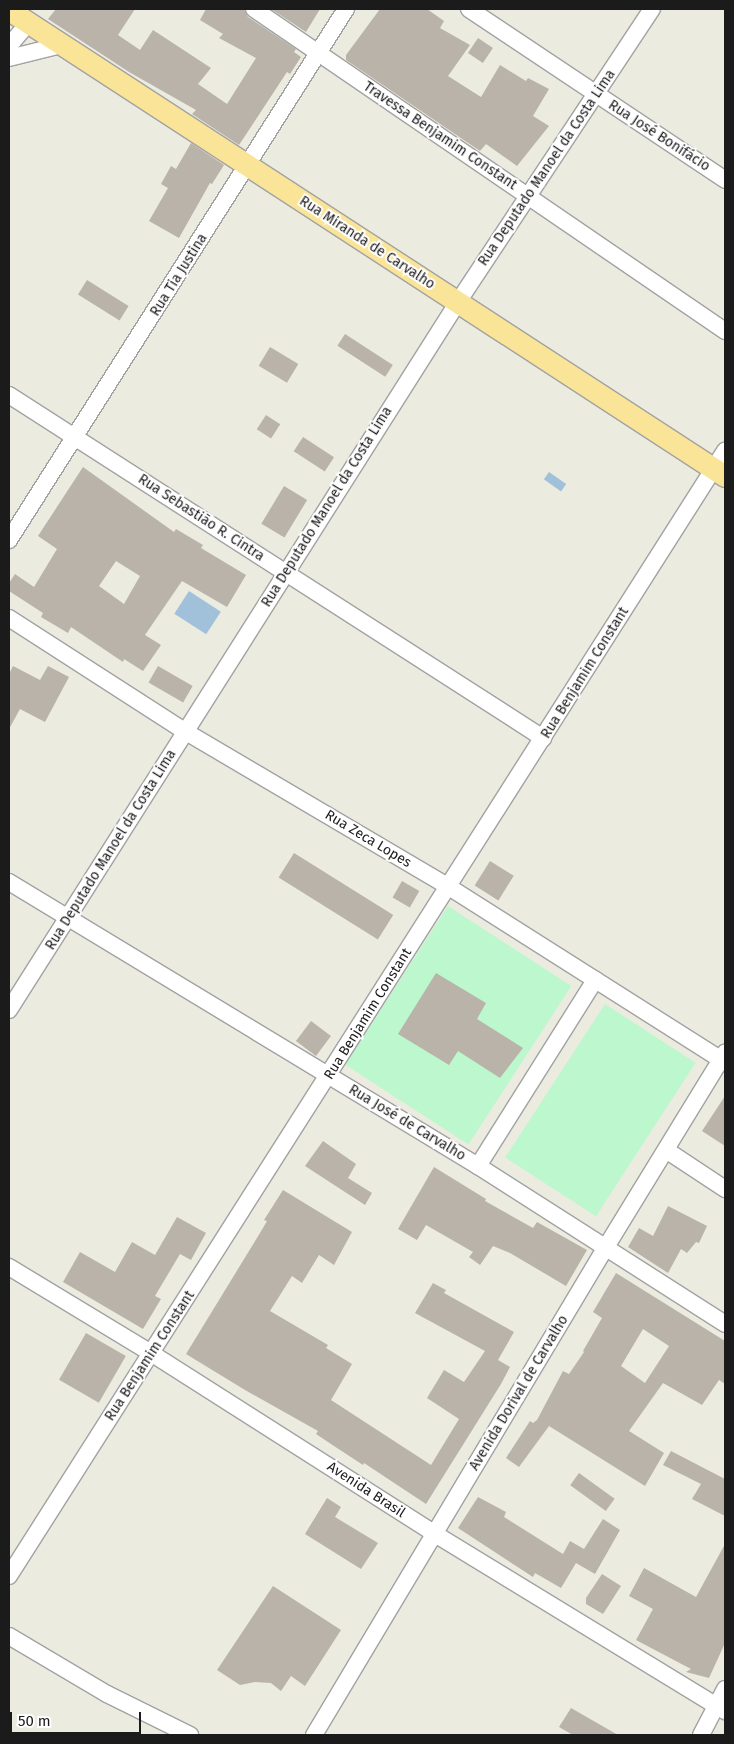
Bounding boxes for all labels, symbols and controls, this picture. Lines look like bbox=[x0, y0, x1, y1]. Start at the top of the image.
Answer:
street label: Rua Deputado Manoel da Costa Lima bbox=[475, 67, 619, 269]
street label: Travessa Benjamim Constant bbox=[360, 78, 520, 194]
street label: Rua José Bonifácio bbox=[605, 97, 713, 175]
street label: Rua Miranda de Carvalho bbox=[296, 193, 438, 293]
street label: Rua Tia Justina bbox=[147, 231, 211, 319]
street label: Rua Deputado Manoel da Costa Lima bbox=[258, 404, 396, 610]
street label: Rua Sebastião R. Cintra bbox=[135, 471, 267, 565]
street label: Rua Benjamim Constant bbox=[538, 604, 632, 742]
street label: Rua Deputado Manoel da Costa Lima bbox=[42, 747, 180, 953]
street label: Rua Zeca Lopes bbox=[322, 807, 414, 871]
street label: Rua Benjamim Constant bbox=[321, 945, 415, 1083]
street label: Rua José de Carvalho bbox=[346, 1081, 468, 1165]
street label: Rua Benjamim Constant bbox=[102, 1288, 198, 1424]
street label: Avenida Dorival de Carvalho bbox=[466, 1312, 572, 1474]
street label: Avenida Brasil bbox=[324, 1458, 408, 1522]
scale bar bbox=[12, 1702, 144, 1734]
text: 50 m bbox=[18, 1712, 51, 1730]

